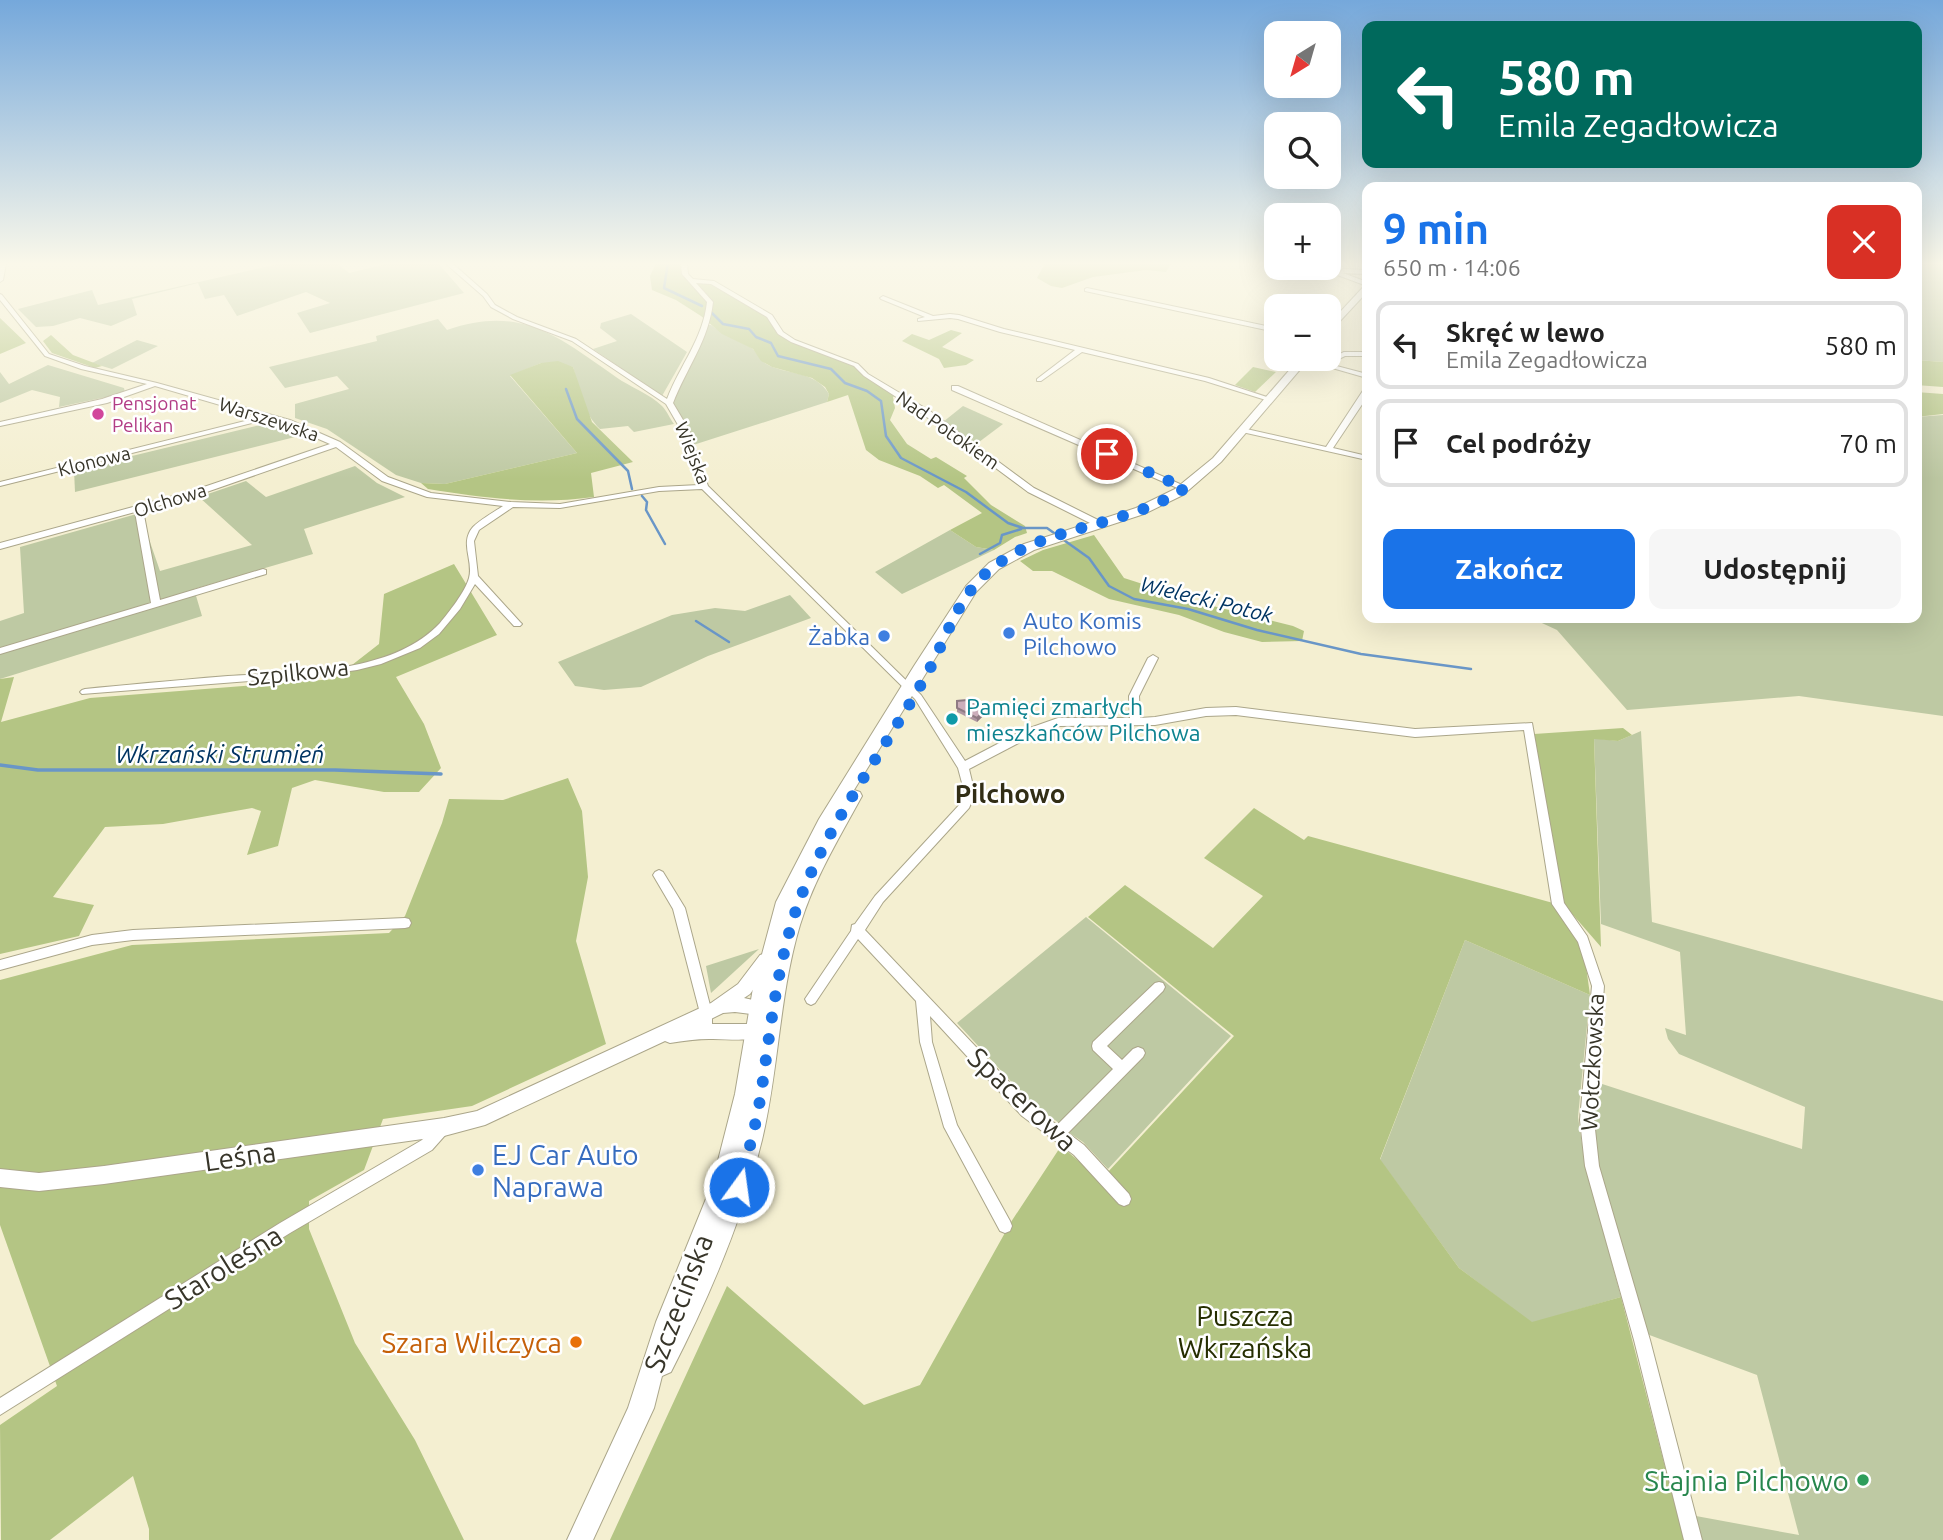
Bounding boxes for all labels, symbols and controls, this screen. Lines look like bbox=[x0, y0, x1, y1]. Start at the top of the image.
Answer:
north arrow bbox=[1264, 21, 1340, 98]
map controls bbox=[1264, 21, 1341, 371]
icon: left bbox=[1383, 49, 1474, 140]
text: 580 m bbox=[1498, 49, 1635, 104]
text: Emila Zegadłowicza bbox=[1498, 107, 1779, 143]
button: search bbox=[1264, 112, 1341, 189]
button: + bbox=[1264, 203, 1341, 280]
text: 9 min bbox=[1383, 205, 1489, 252]
button: close bbox=[1827, 205, 1901, 279]
text: 650 m · 14:06 bbox=[1383, 255, 1521, 280]
button: − bbox=[1264, 294, 1341, 371]
text: Skręć w lewo bbox=[1446, 318, 1605, 347]
icon: left bbox=[1387, 326, 1425, 364]
text: 580 m bbox=[1825, 331, 1897, 360]
text: Emila Zegadłowicza bbox=[1446, 347, 1648, 372]
street label: Nad Potokiem bbox=[892, 386, 1004, 474]
place label: Pensjonat Pelikan bbox=[112, 392, 197, 436]
street label: Warszewska bbox=[216, 393, 322, 445]
marker: Pensjonat Pelikan bbox=[90, 406, 106, 422]
street label: Wiejska bbox=[671, 419, 715, 487]
pin bbox=[1077, 424, 1137, 484]
icon: arrive bbox=[1387, 424, 1425, 462]
text: Cel podróży bbox=[1446, 429, 1591, 458]
text: 70 m bbox=[1839, 429, 1897, 458]
icon: arrive bbox=[1088, 435, 1126, 473]
street label: Klonowa bbox=[55, 441, 133, 481]
street label: Olchowa bbox=[131, 479, 209, 521]
button: Zakończ bbox=[1383, 529, 1635, 609]
button: Udostępnij bbox=[1649, 529, 1901, 609]
water label: Wielecki Potok bbox=[1138, 571, 1276, 627]
place label: Auto Komis Pilchowo bbox=[1023, 608, 1141, 659]
place label: Żabka bbox=[808, 624, 870, 649]
marker: Auto Komis Pilchowo bbox=[1001, 625, 1017, 641]
marker: Żabka bbox=[876, 628, 892, 644]
street label: Szpilkowa bbox=[246, 654, 350, 690]
place label: Pamięci zmarłych mieszkańców Pilchowa bbox=[966, 694, 1201, 745]
marker: Pamięci zmarłych mieszkańców Pilchowa bbox=[944, 711, 960, 727]
water label: Wkrzański Strumień bbox=[116, 741, 324, 768]
district label: Pilchowo bbox=[955, 779, 1065, 808]
street label: Wołczkowska bbox=[1576, 993, 1608, 1131]
street label: Spacerowa bbox=[962, 1041, 1084, 1157]
street label: Leśna bbox=[202, 1136, 278, 1176]
place label: EJ Car Auto Naprawa bbox=[492, 1139, 639, 1202]
position arrow bbox=[702, 1150, 776, 1224]
marker: EJ Car Auto Naprawa bbox=[470, 1162, 486, 1178]
street label: Staroleśna bbox=[159, 1219, 287, 1315]
street label: Szczecińska bbox=[638, 1230, 718, 1376]
park label: Puszcza Wkrzańska bbox=[1178, 1300, 1312, 1363]
place label: Szara Wilczyca bbox=[381, 1327, 562, 1358]
marker: Szara Wilczyca bbox=[568, 1334, 584, 1350]
place label: Stajnia Pilchowo bbox=[1644, 1465, 1849, 1496]
marker: Stajnia Pilchowo bbox=[1855, 1472, 1871, 1488]

